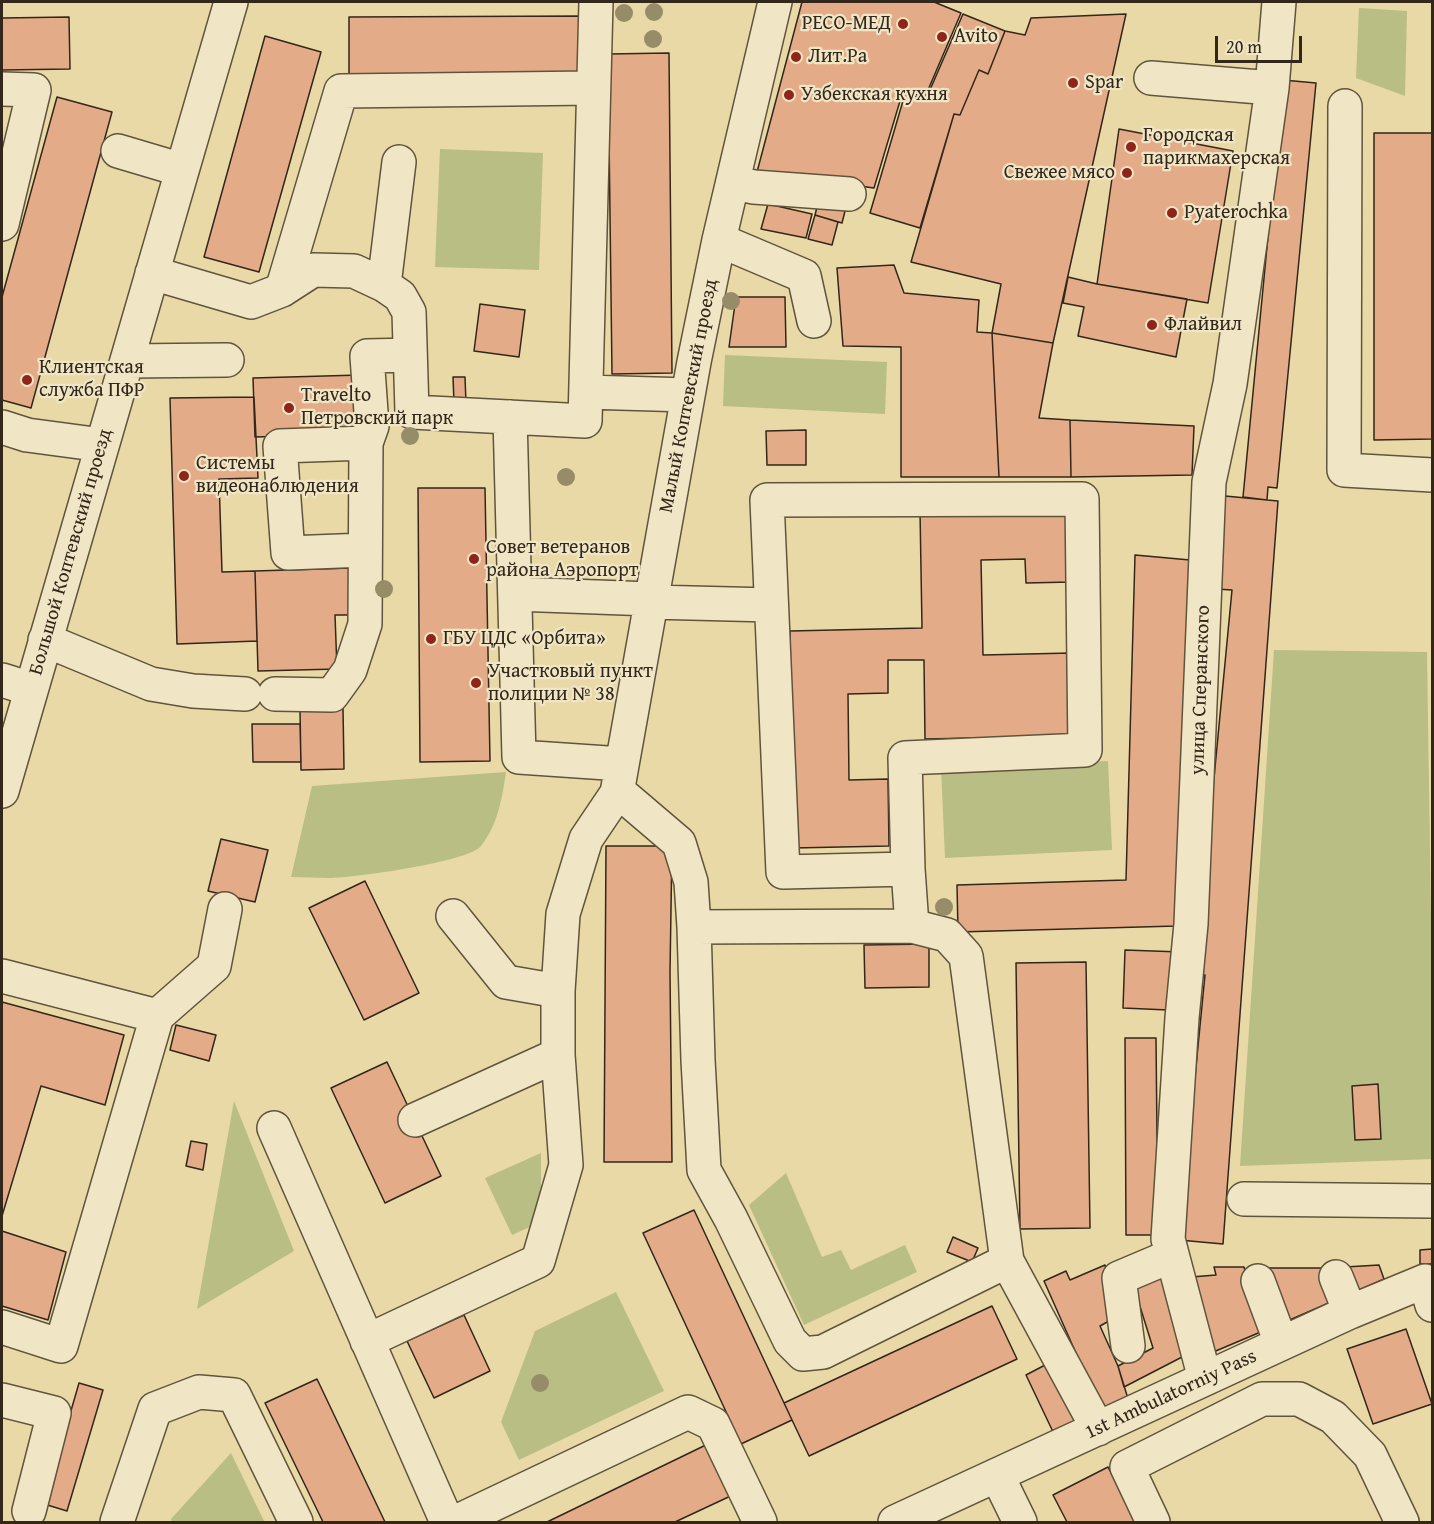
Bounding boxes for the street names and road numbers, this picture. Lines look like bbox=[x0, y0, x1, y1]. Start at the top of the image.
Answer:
street label: Малый Коптевский проезд bbox=[655, 277, 723, 515]
street label: Большой Коптевский проезд bbox=[24, 426, 118, 678]
street label: улица Сперанского bbox=[1186, 605, 1216, 775]
street label: 1st Ambulatorniy Pass bbox=[1081, 1345, 1261, 1445]

